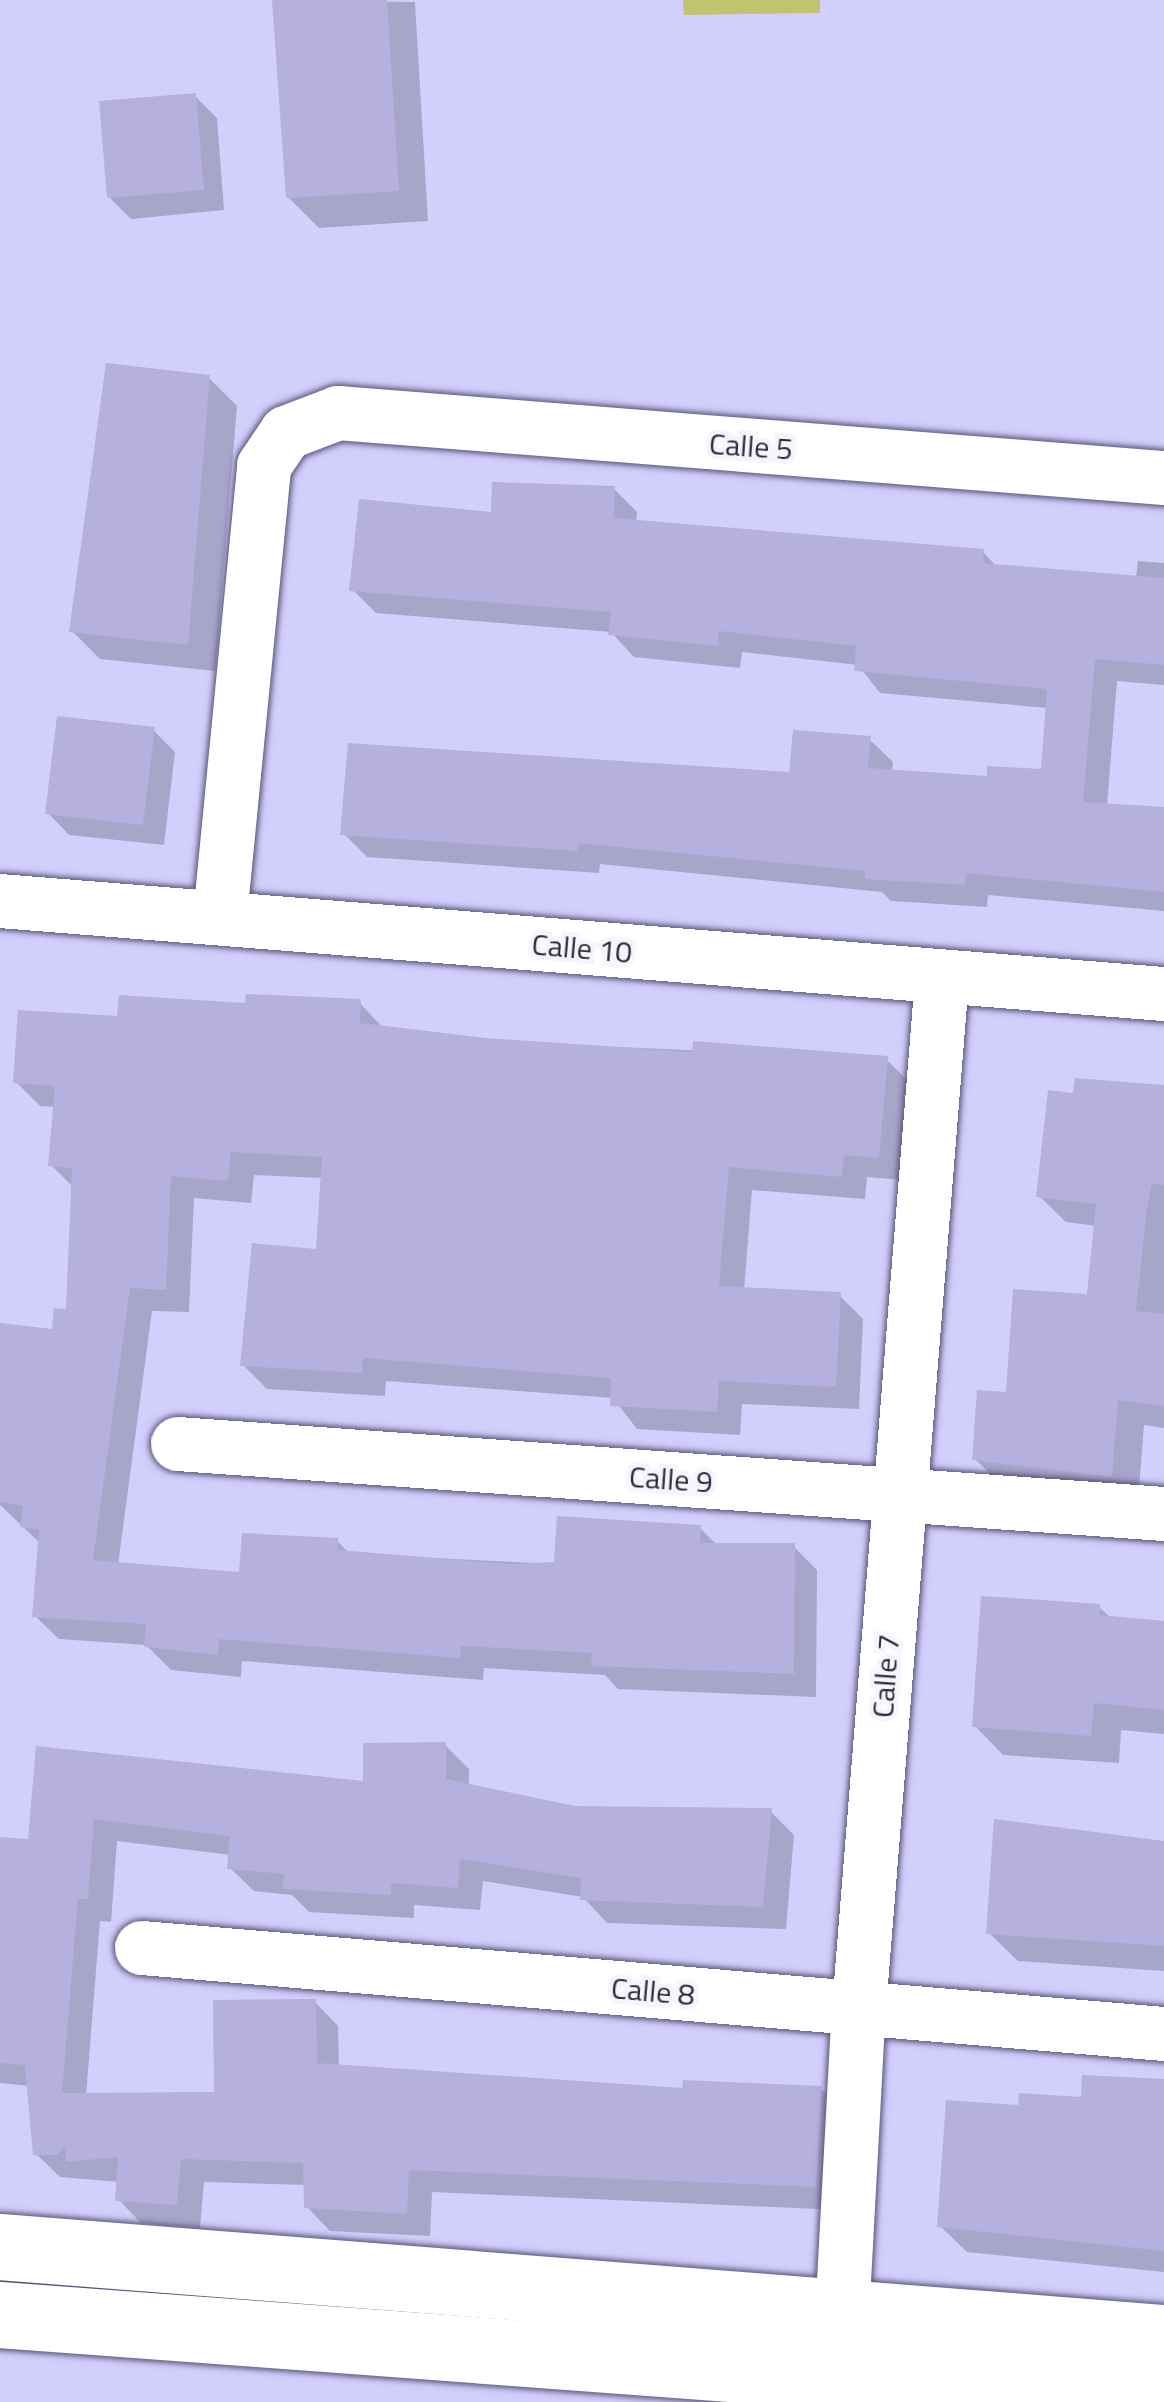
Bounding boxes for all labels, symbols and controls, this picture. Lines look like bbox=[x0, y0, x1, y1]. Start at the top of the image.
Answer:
street label: Calle 5 bbox=[708, 425, 794, 467]
street label: Calle 10 bbox=[530, 926, 634, 970]
street label: Calle 9 bbox=[628, 1458, 714, 1500]
street label: Calle 7 bbox=[864, 1633, 906, 1719]
street label: Calle 8 bbox=[610, 1969, 696, 2013]

